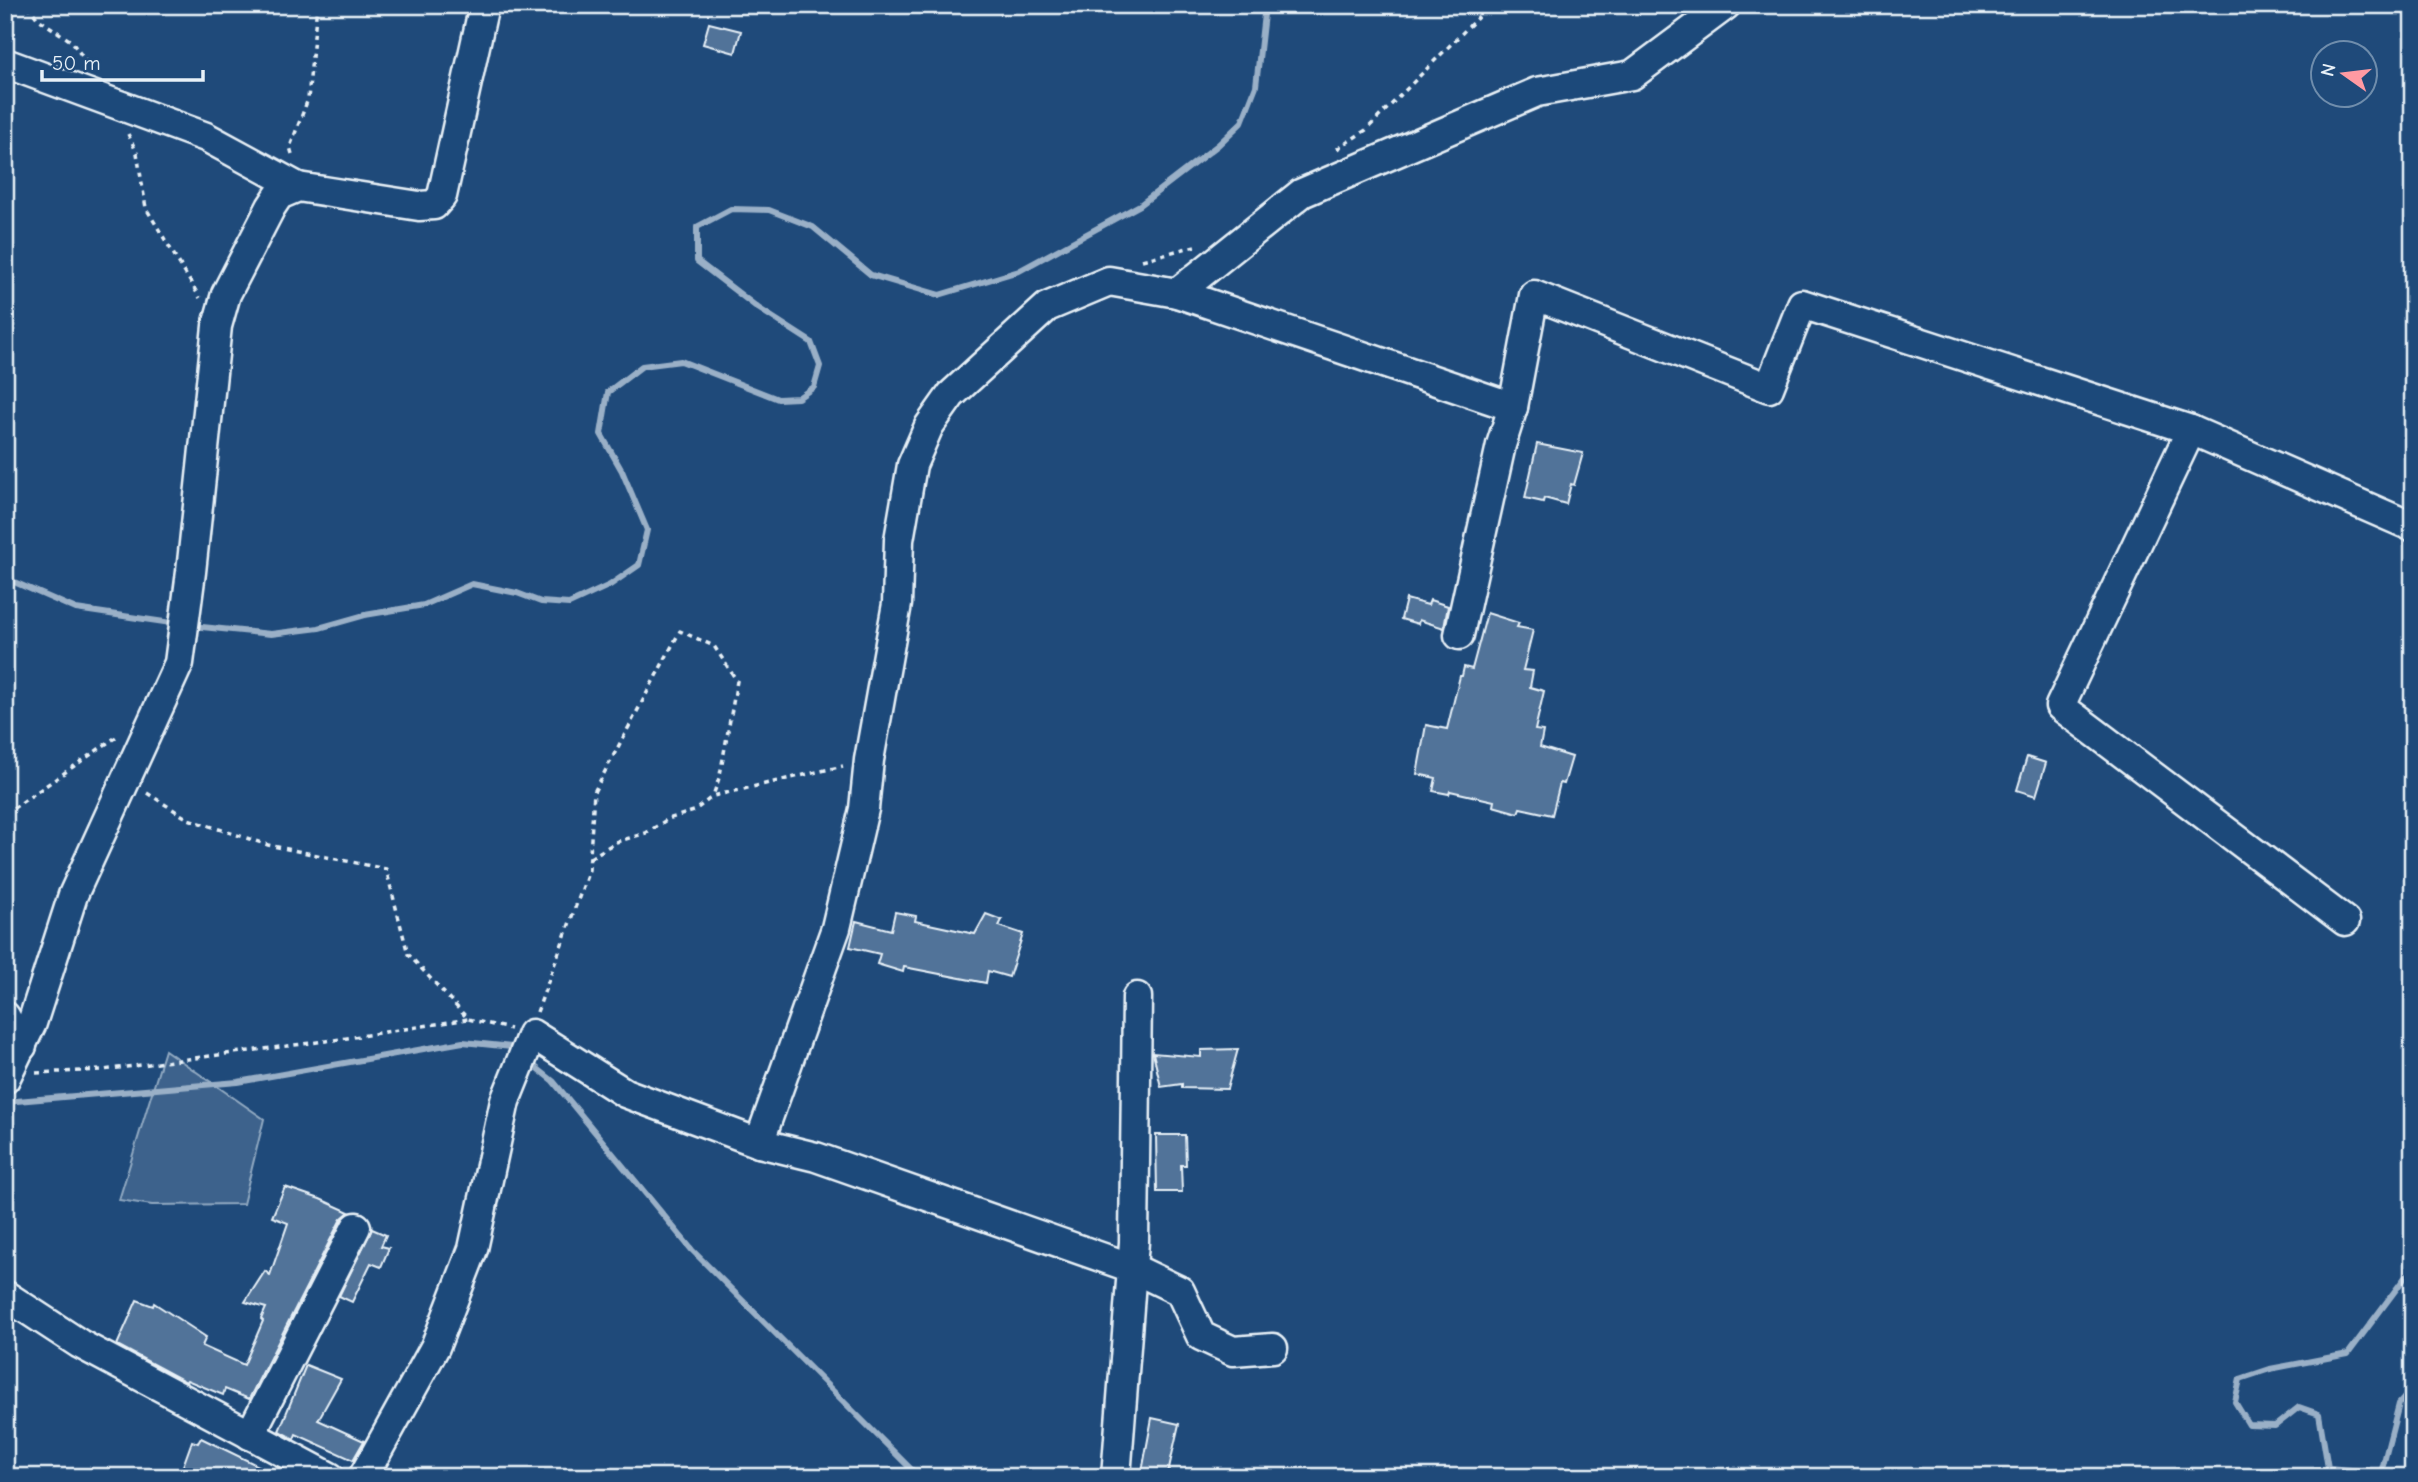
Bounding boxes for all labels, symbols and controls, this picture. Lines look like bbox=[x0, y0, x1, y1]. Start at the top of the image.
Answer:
scale bar bbox=[42, 38, 203, 82]
north arrow bbox=[2310, 38, 2380, 108]
text: 50 m bbox=[52, 51, 101, 75]
text: N bbox=[2316, 61, 2341, 79]

